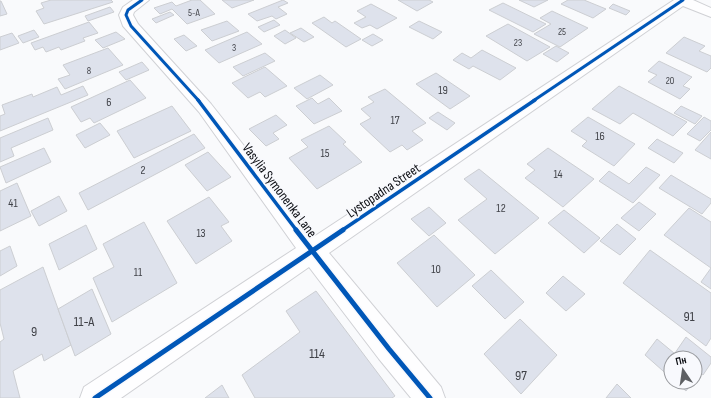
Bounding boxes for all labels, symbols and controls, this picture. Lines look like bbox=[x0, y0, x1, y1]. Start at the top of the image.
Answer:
house number: 5-А bbox=[188, 7, 201, 19]
house number: 25 bbox=[558, 26, 566, 38]
house number: 23 bbox=[514, 37, 522, 49]
house number: 3 bbox=[232, 42, 236, 54]
house number: 8 bbox=[87, 65, 91, 77]
house number: 20 bbox=[666, 75, 674, 87]
house number: 19 bbox=[438, 83, 448, 98]
house number: 6 bbox=[106, 95, 112, 110]
house number: 17 bbox=[391, 113, 400, 128]
house number: 16 bbox=[595, 129, 605, 144]
street label: Vasylia Symonenka Lane bbox=[239, 140, 321, 241]
house number: 15 bbox=[320, 146, 330, 161]
street label: Lystopadna Street bbox=[343, 159, 423, 221]
house number: 2 bbox=[141, 163, 146, 178]
house number: 14 bbox=[553, 167, 563, 182]
house number: 41 bbox=[8, 196, 18, 211]
house number: 12 bbox=[496, 201, 506, 216]
house number: 13 bbox=[196, 226, 206, 241]
house number: 10 bbox=[431, 262, 441, 277]
house number: 11 bbox=[134, 265, 143, 280]
house number: 91 bbox=[683, 308, 695, 325]
house number: 11-А bbox=[74, 313, 95, 330]
house number: 9 bbox=[31, 323, 37, 340]
house number: 114 bbox=[309, 345, 325, 362]
north arrow bbox=[663, 350, 703, 390]
text: Пн bbox=[674, 353, 688, 368]
house number: 97 bbox=[515, 367, 527, 384]

